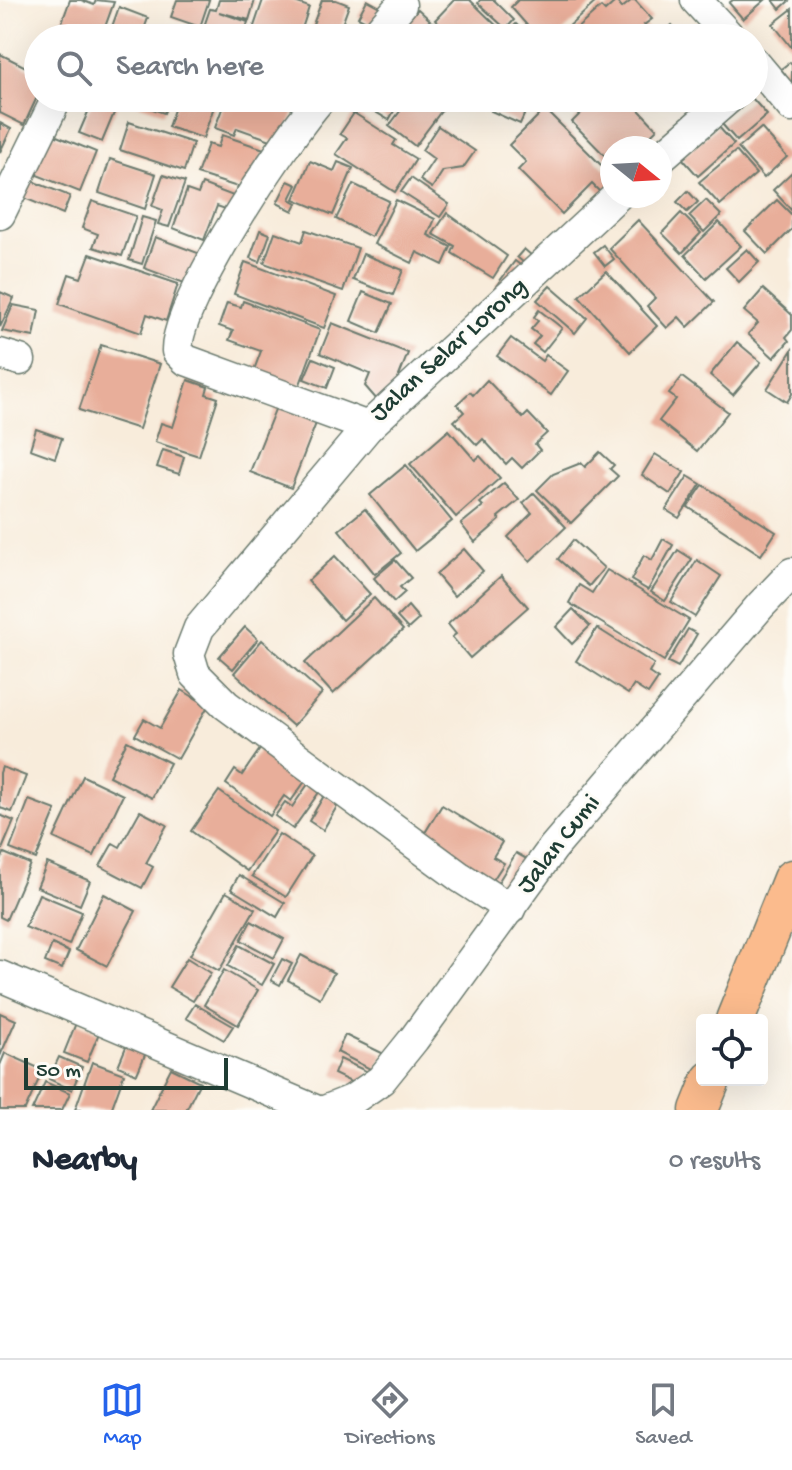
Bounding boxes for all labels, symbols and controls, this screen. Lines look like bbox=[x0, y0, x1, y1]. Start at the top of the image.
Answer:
search box bbox=[24, 24, 768, 112]
icon: search bbox=[52, 46, 96, 90]
text: Search here bbox=[116, 51, 264, 86]
north arrow bbox=[600, 136, 672, 208]
street label: Jalan Selar Lorong bbox=[365, 272, 535, 430]
street label: Jalan Cumi bbox=[512, 789, 608, 901]
map controls bbox=[696, 1014, 768, 1086]
button: locate bbox=[696, 1014, 768, 1086]
scale bar bbox=[24, 1054, 228, 1090]
text: 50 m bbox=[36, 1059, 81, 1085]
text: Nearby bbox=[32, 1142, 137, 1182]
text: 0 results bbox=[669, 1147, 760, 1178]
tab: Map bbox=[100, 1378, 144, 1452]
tab: Directions bbox=[345, 1378, 435, 1452]
tab: Saved bbox=[635, 1378, 692, 1452]

